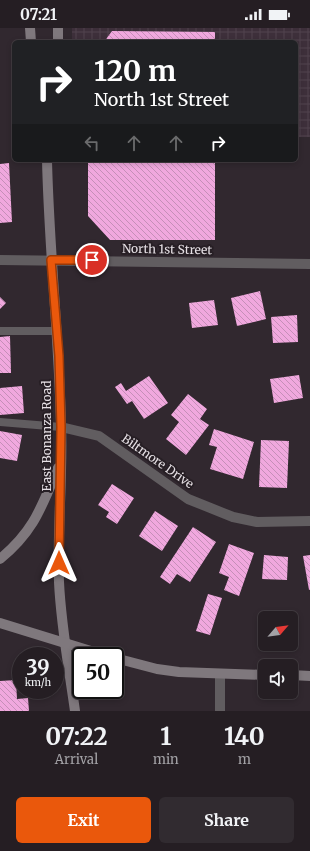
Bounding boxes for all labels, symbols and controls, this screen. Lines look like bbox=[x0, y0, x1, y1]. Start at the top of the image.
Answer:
text: 07:21 bbox=[20, 5, 57, 24]
text: 120 m bbox=[94, 53, 176, 89]
icon: right bbox=[28, 56, 80, 108]
text: North 1st Street bbox=[94, 88, 229, 111]
icon: left bbox=[81, 132, 103, 154]
icon: ahead bbox=[123, 132, 145, 154]
icon: ahead bbox=[165, 132, 187, 154]
icon: right bbox=[207, 132, 229, 154]
street label: North 1st Street bbox=[122, 241, 212, 257]
pin bbox=[75, 243, 109, 277]
icon: arrive bbox=[81, 249, 103, 271]
street label: East Bonanza Road bbox=[39, 381, 54, 491]
street label: Biltmore Drive bbox=[119, 431, 197, 491]
position arrow bbox=[38, 542, 80, 584]
north arrow bbox=[258, 611, 298, 651]
map controls bbox=[258, 611, 298, 699]
speed limit sign: 50 bbox=[72, 647, 124, 699]
text: 39 bbox=[26, 655, 50, 680]
button: sound bbox=[258, 659, 298, 699]
text: km/h bbox=[25, 676, 51, 689]
text: 07:22 bbox=[45, 721, 108, 752]
text: 1 bbox=[160, 721, 171, 752]
text: 140 bbox=[224, 721, 265, 752]
text: Arrival bbox=[55, 751, 98, 768]
text: min bbox=[153, 751, 179, 768]
text: m bbox=[238, 751, 251, 768]
button: Exit bbox=[16, 797, 151, 843]
button: Share bbox=[159, 797, 294, 843]

